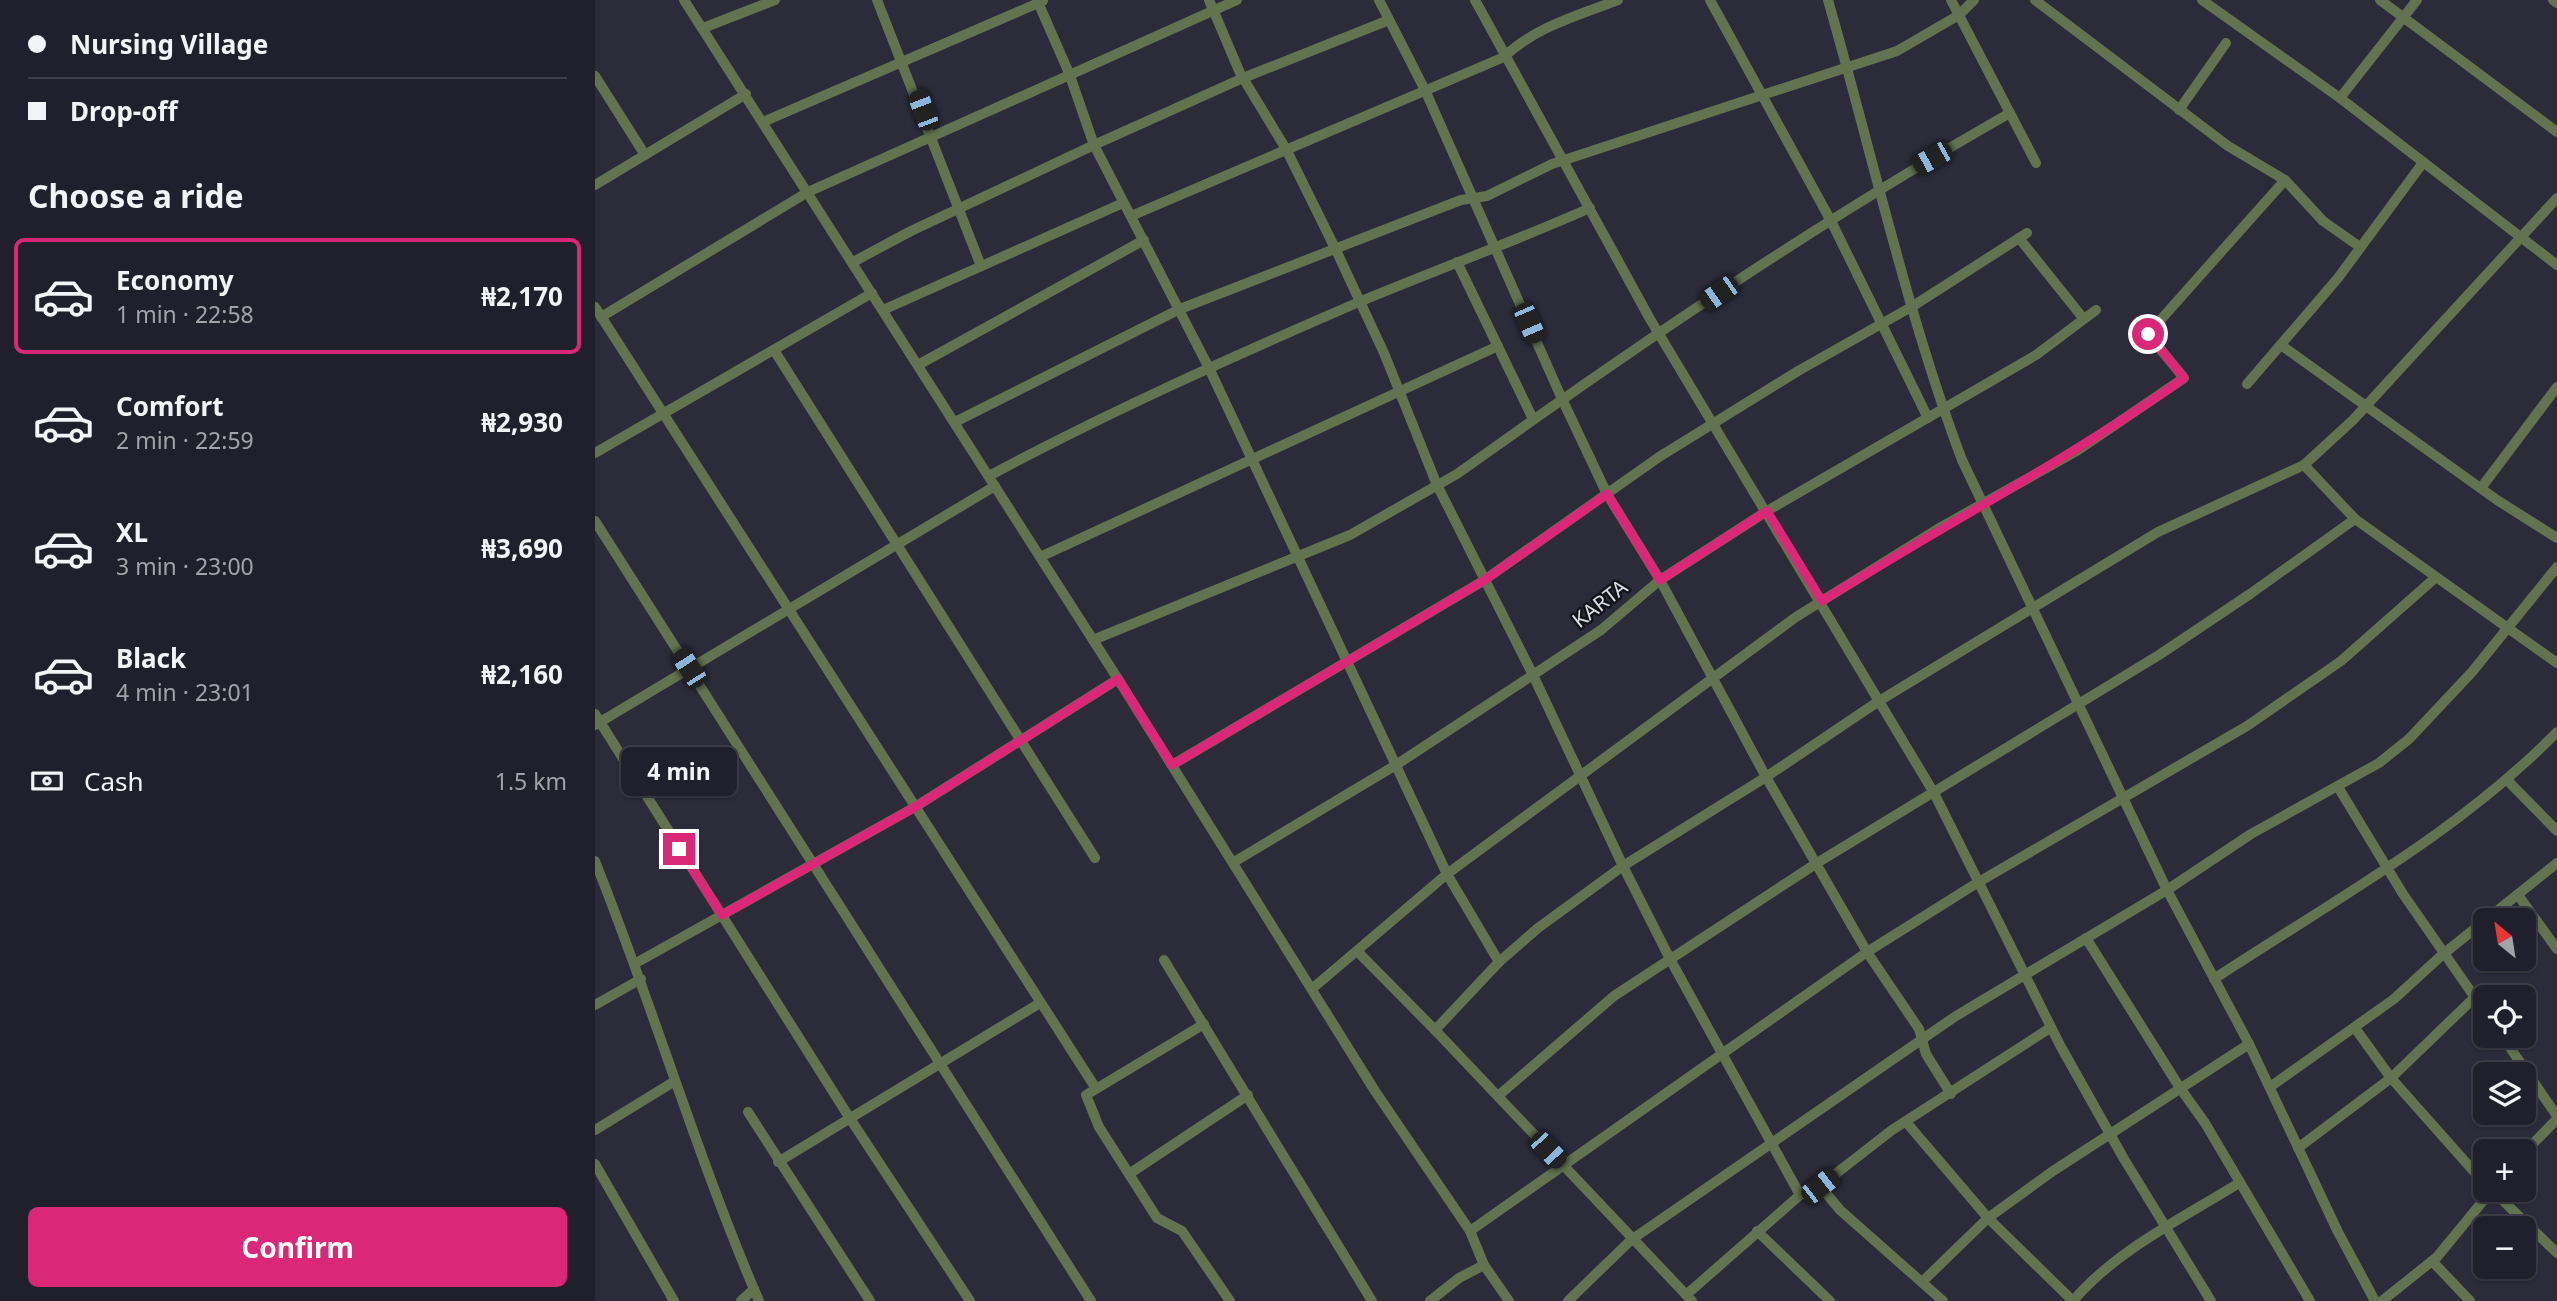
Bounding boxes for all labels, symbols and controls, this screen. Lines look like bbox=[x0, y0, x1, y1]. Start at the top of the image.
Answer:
text: Nursing Village bbox=[70, 26, 268, 62]
car bbox=[906, 87, 941, 133]
text: Drop-off bbox=[70, 93, 177, 129]
car bbox=[1909, 139, 1956, 177]
text: Choose a ride bbox=[28, 174, 244, 217]
text: Economy bbox=[116, 262, 234, 298]
icon: car bbox=[32, 265, 95, 328]
car bbox=[1696, 272, 1743, 314]
text: ₦2,170 bbox=[481, 278, 563, 314]
text: 1 min · 22:58 bbox=[116, 298, 254, 330]
car bbox=[1512, 300, 1547, 346]
route start bbox=[2132, 318, 2164, 350]
text: Comfort bbox=[116, 388, 224, 424]
icon: car bbox=[32, 391, 95, 454]
text: ₦2,930 bbox=[481, 404, 563, 440]
text: 2 min · 22:59 bbox=[116, 424, 254, 456]
text: XL bbox=[116, 514, 148, 550]
icon: car bbox=[32, 517, 95, 580]
text: ₦3,690 bbox=[481, 530, 563, 566]
text: 3 min · 23:00 bbox=[116, 550, 254, 582]
street label: KARTA bbox=[1566, 572, 1633, 634]
text: Black bbox=[116, 640, 186, 676]
icon: car bbox=[32, 643, 95, 706]
car bbox=[669, 645, 710, 691]
text: ₦2,160 bbox=[481, 656, 563, 692]
text: 4 min · 23:01 bbox=[116, 676, 254, 708]
callout: 4 min bbox=[621, 748, 737, 796]
text: 4 min bbox=[647, 755, 711, 787]
icon: cash bbox=[28, 762, 66, 800]
text: Cash bbox=[84, 763, 144, 799]
text: 1.5 km bbox=[495, 765, 567, 797]
route end bbox=[663, 833, 695, 865]
north arrow bbox=[2473, 908, 2536, 971]
map controls bbox=[2473, 908, 2536, 1279]
button: locate bbox=[2473, 985, 2536, 1048]
button: layers bbox=[2473, 1062, 2536, 1125]
car bbox=[1526, 1127, 1571, 1173]
button: + bbox=[2473, 1139, 2536, 1202]
car bbox=[1797, 1165, 1844, 1207]
button: Confirm bbox=[28, 1207, 567, 1287]
button: − bbox=[2473, 1216, 2536, 1279]

